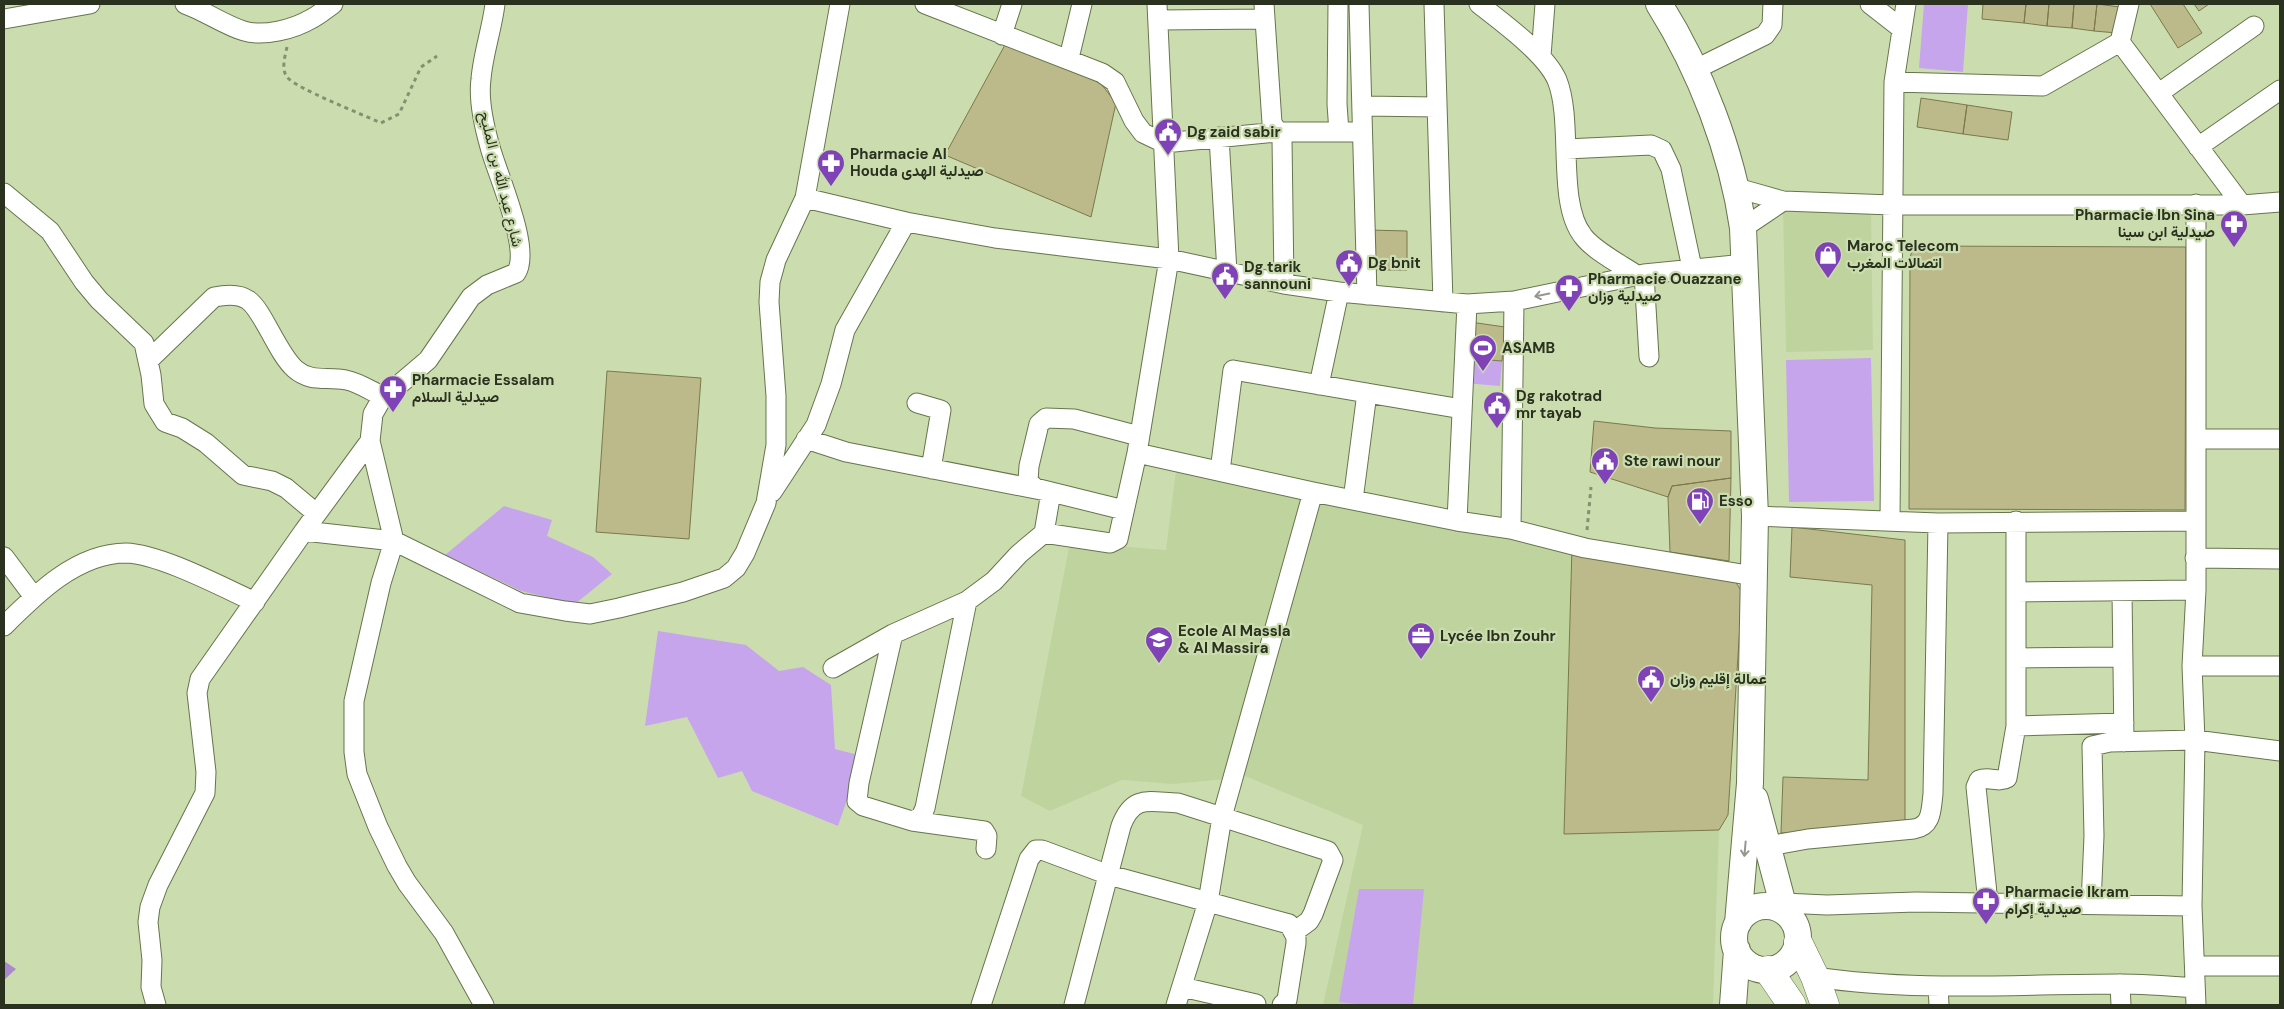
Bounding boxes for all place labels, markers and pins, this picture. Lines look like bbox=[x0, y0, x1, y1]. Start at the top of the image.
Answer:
public building icon: Dg zaid sabir bbox=[1153, 117, 1183, 156]
place label: Dg zaid sabir bbox=[1187, 122, 1281, 142]
place label: Pharmacie Al Houda صيدلية الهدى bbox=[850, 144, 984, 181]
pharmacy icon: Pharmacie Al Houda صيدلية الهدى bbox=[816, 148, 846, 187]
place label: Pharmacie Ibn Sina صيدلية ابن سينا bbox=[2075, 205, 2215, 242]
pharmacy icon: Pharmacie Ibn Sina صيدلية ابن سينا bbox=[2219, 209, 2249, 248]
place label: Maroc Telecom اتصالات المغرب bbox=[1847, 236, 1959, 273]
shop icon: Maroc Telecom اتصالات المغرب bbox=[1813, 240, 1843, 279]
public building icon: Dg bnit bbox=[1334, 248, 1364, 287]
place label: Dg bnit bbox=[1368, 253, 1421, 273]
place label: Dg tarik sannouni bbox=[1244, 257, 1311, 294]
public building icon: Dg tarik sannouni bbox=[1210, 261, 1240, 300]
place label: Pharmacie Ouazzane صيدلية وزان bbox=[1588, 269, 1742, 306]
pharmacy icon: Pharmacie Ouazzane صيدلية وزان bbox=[1554, 273, 1584, 312]
sports icon: ASAMB bbox=[1468, 333, 1498, 372]
place label: ASAMB bbox=[1502, 338, 1555, 358]
place label: Pharmacie Essalam صيدلية السلام bbox=[412, 370, 555, 407]
pharmacy icon: Pharmacie Essalam صيدلية السلام bbox=[378, 374, 408, 413]
place label: Dg rakotrad mr tayab bbox=[1516, 386, 1602, 423]
public building icon: Dg rakotrad mr tayab bbox=[1482, 390, 1512, 429]
public building icon: Ste rawi nour bbox=[1590, 446, 1620, 485]
place label: Ste rawi nour bbox=[1624, 451, 1721, 471]
fuel station icon: Esso bbox=[1685, 486, 1715, 525]
place label: Esso bbox=[1719, 491, 1753, 511]
place label: Ecole Al Massla & Al Massira bbox=[1178, 621, 1291, 658]
office icon: Lycée Ibn Zouhr bbox=[1406, 621, 1436, 660]
school or university icon: Ecole Al Massla & Al Massira bbox=[1144, 625, 1174, 664]
place label: Lycée Ibn Zouhr bbox=[1440, 626, 1556, 646]
public building icon: عمالة إقليم وزان bbox=[1636, 664, 1666, 703]
place label: عمالة إقليم وزان bbox=[1670, 669, 1767, 689]
place label: Pharmacie Ikram صيدلية إكرام bbox=[2005, 882, 2129, 919]
pharmacy icon: Pharmacie Ikram صيدلية إكرام bbox=[1971, 886, 2001, 925]

